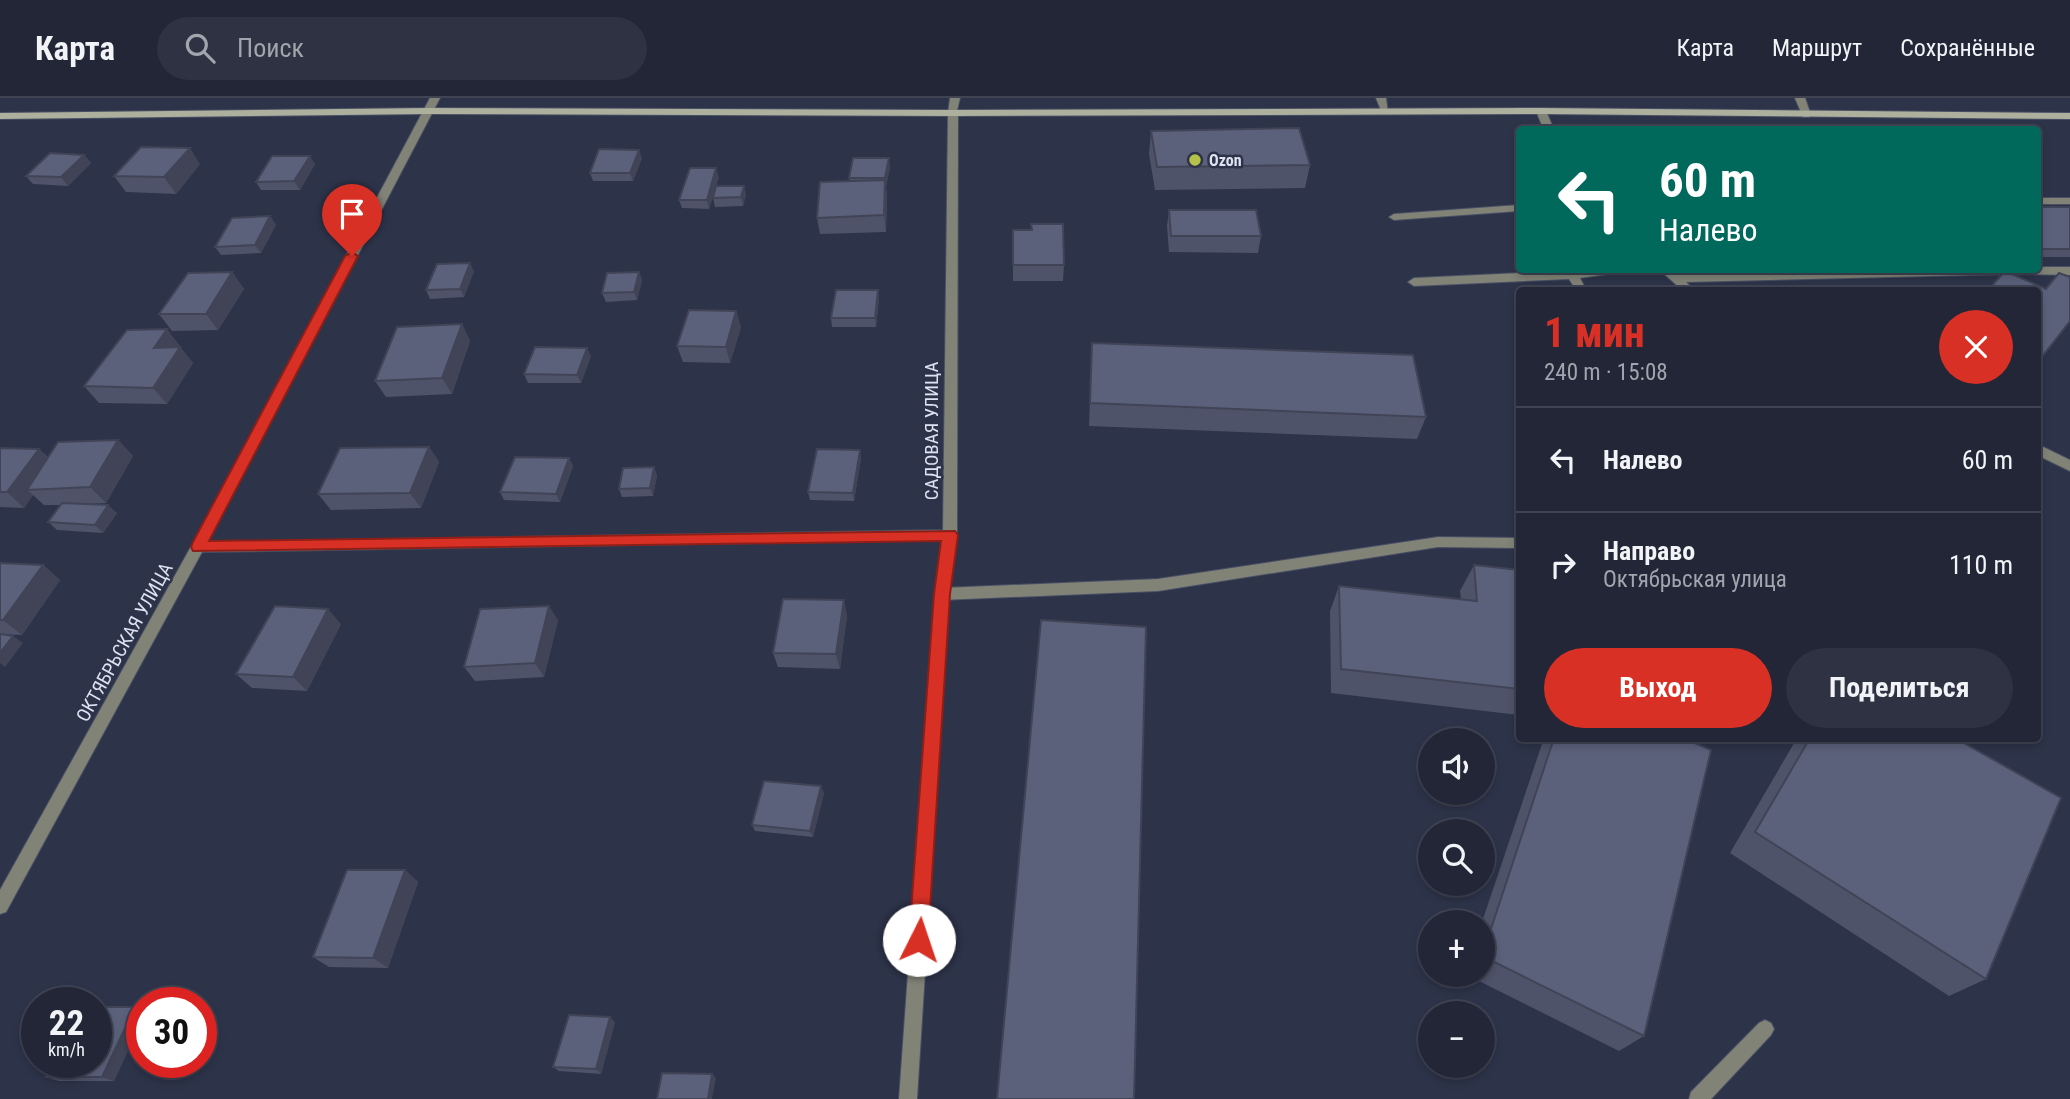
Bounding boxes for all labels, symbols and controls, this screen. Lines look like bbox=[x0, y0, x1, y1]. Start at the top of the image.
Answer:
search box bbox=[157, 17, 647, 80]
text: Карта bbox=[35, 29, 115, 68]
icon: search bbox=[181, 29, 219, 67]
text: Поиск bbox=[237, 33, 304, 63]
text: Карта bbox=[1677, 34, 1734, 62]
text: Маршрут bbox=[1772, 34, 1862, 62]
text: Сохранённые bbox=[1900, 34, 2035, 62]
place label: Ozon bbox=[1209, 151, 1242, 170]
marker: Ozon bbox=[1187, 152, 1203, 168]
text: 60 m bbox=[1659, 152, 1756, 209]
icon: left bbox=[1544, 154, 1635, 245]
pin bbox=[322, 184, 382, 256]
icon: arrive bbox=[333, 195, 371, 233]
text: Налево bbox=[1659, 211, 1758, 249]
text: 1 мин bbox=[1544, 308, 1645, 357]
button: close bbox=[1939, 310, 2013, 384]
text: 240 m · 15:08 bbox=[1544, 359, 1668, 386]
street label: САДОВАЯ УЛИЦА bbox=[920, 362, 943, 500]
icon: left bbox=[1544, 441, 1582, 479]
text: Налево bbox=[1603, 445, 1683, 475]
text: 60 m bbox=[1962, 445, 2013, 475]
text: Направо bbox=[1603, 536, 1695, 566]
icon: right bbox=[1544, 546, 1582, 584]
text: 110 m bbox=[1949, 550, 2013, 580]
street label: ОКТЯБРЬСКАЯ УЛИЦА bbox=[71, 559, 178, 726]
text: Октябрьская улица bbox=[1603, 566, 1787, 593]
button: Выход bbox=[1544, 648, 1772, 728]
button: Поделиться bbox=[1786, 648, 2013, 728]
map controls bbox=[1418, 728, 1495, 1078]
button: sound bbox=[1418, 728, 1495, 805]
button: search bbox=[1418, 819, 1495, 896]
position arrow bbox=[882, 903, 956, 977]
button: + bbox=[1418, 910, 1495, 987]
speed limit sign: 30 bbox=[126, 987, 217, 1078]
button: − bbox=[1418, 1001, 1495, 1078]
text: 22 bbox=[49, 1003, 84, 1044]
text: km/h bbox=[48, 1039, 85, 1060]

